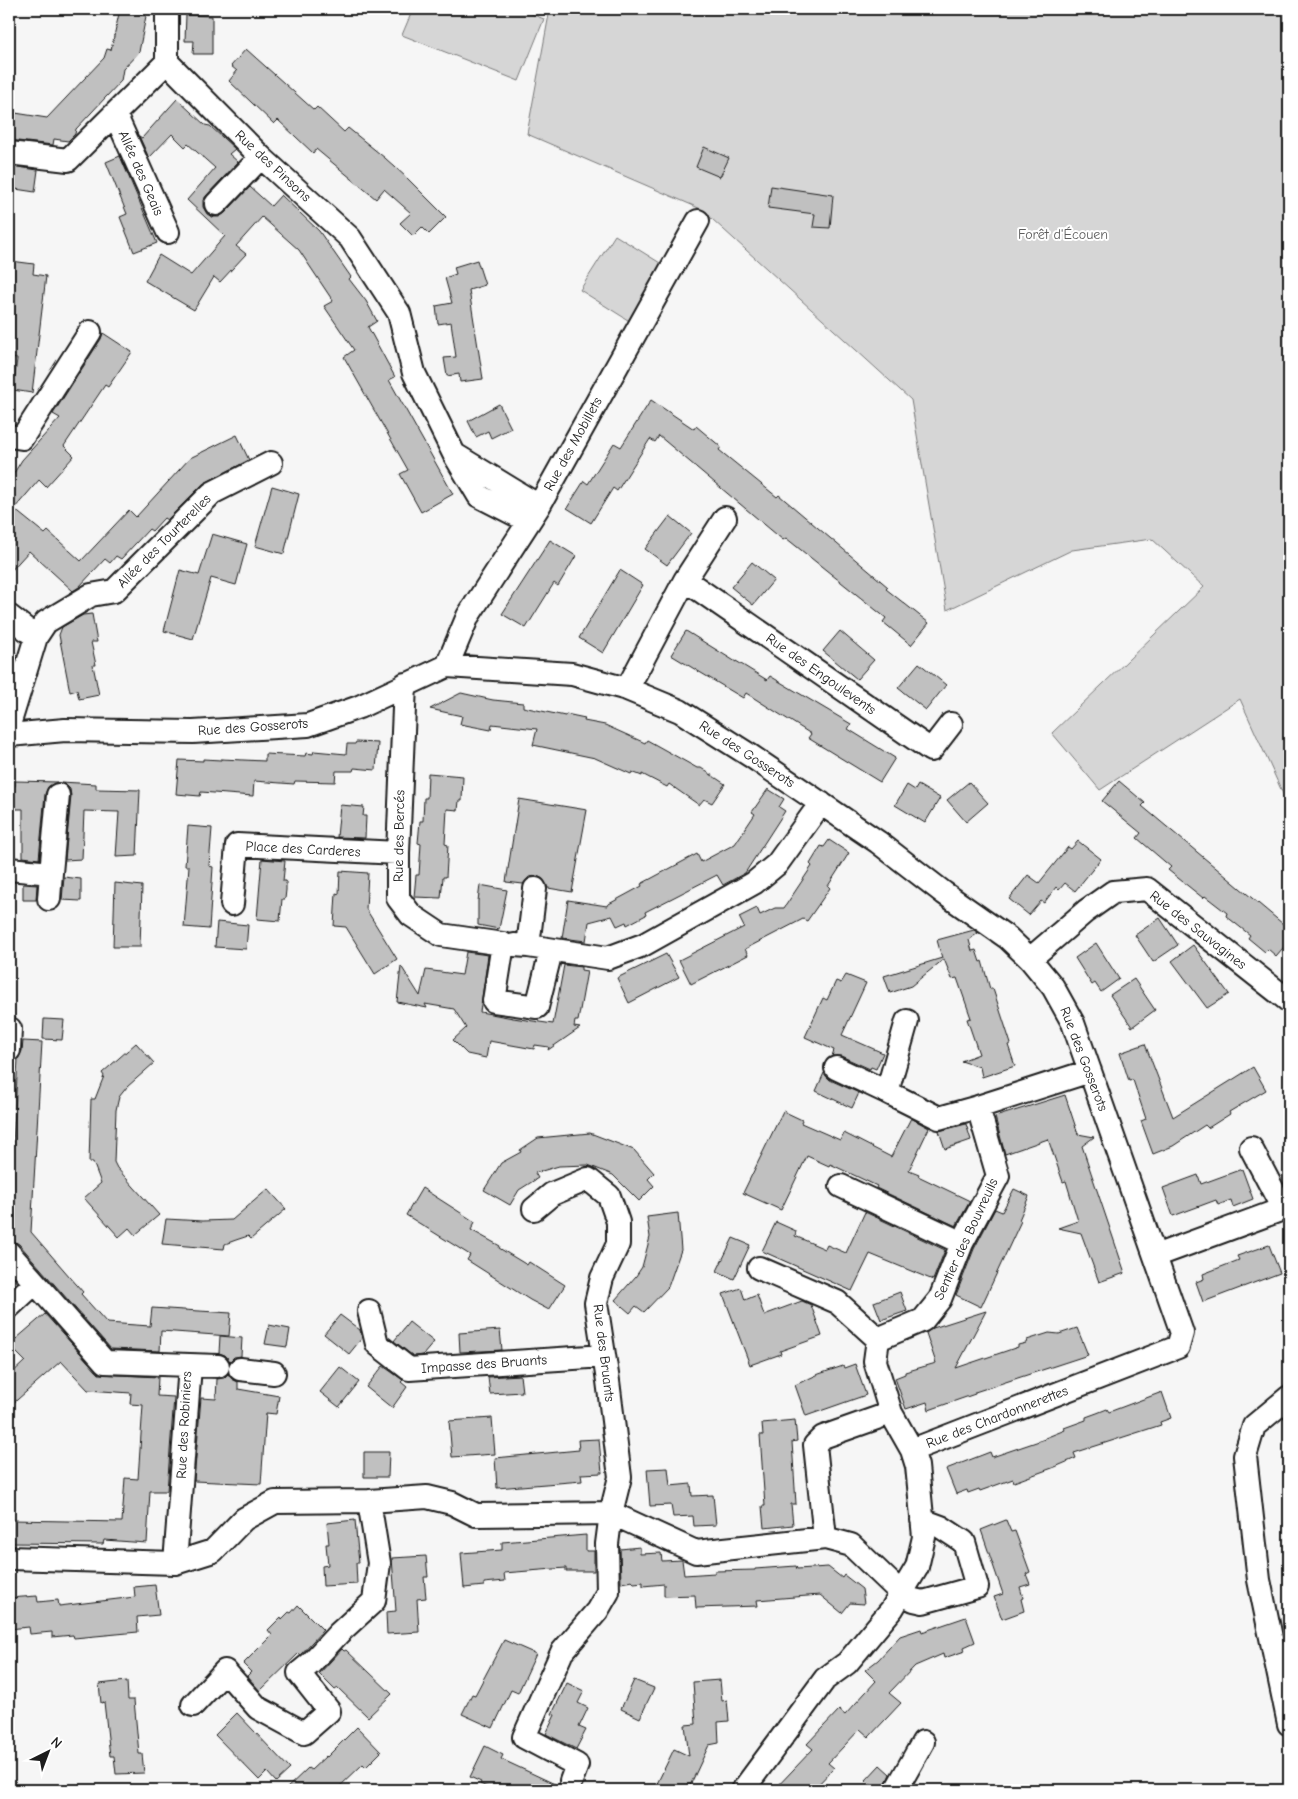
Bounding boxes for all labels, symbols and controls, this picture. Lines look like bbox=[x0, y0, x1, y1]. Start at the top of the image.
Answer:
street label: Rue des Pinsons bbox=[231, 126, 315, 206]
street label: Allée des Geais bbox=[115, 128, 167, 218]
park label: Forêt d'Écouen bbox=[1018, 226, 1108, 243]
street label: Rue des Mobillets bbox=[540, 394, 606, 494]
street label: Allée des Tourterelles bbox=[113, 490, 215, 592]
street label: Rue des Engoulevents bbox=[763, 630, 879, 718]
street label: Rue des Gosserots bbox=[197, 715, 309, 739]
street label: Rue des Gosserots bbox=[696, 717, 798, 791]
street label: Rue des Bercés bbox=[390, 789, 408, 882]
street label: Place des Carderes bbox=[245, 838, 361, 861]
street label: Rue des Sauvagines bbox=[1146, 887, 1250, 973]
street label: Rue des Gosserots bbox=[1056, 1004, 1112, 1114]
street label: Sentier des Bouvreuils bbox=[930, 1175, 1002, 1303]
street label: Rue des Bruants bbox=[590, 1303, 618, 1403]
street label: Impasse des Bruants bbox=[420, 1351, 548, 1377]
street label: Rue des Robiniers bbox=[173, 1371, 195, 1479]
street label: Rue des Chardonnerettes bbox=[924, 1382, 1071, 1452]
north arrow bbox=[22, 1726, 72, 1776]
text: N bbox=[47, 1733, 65, 1752]

